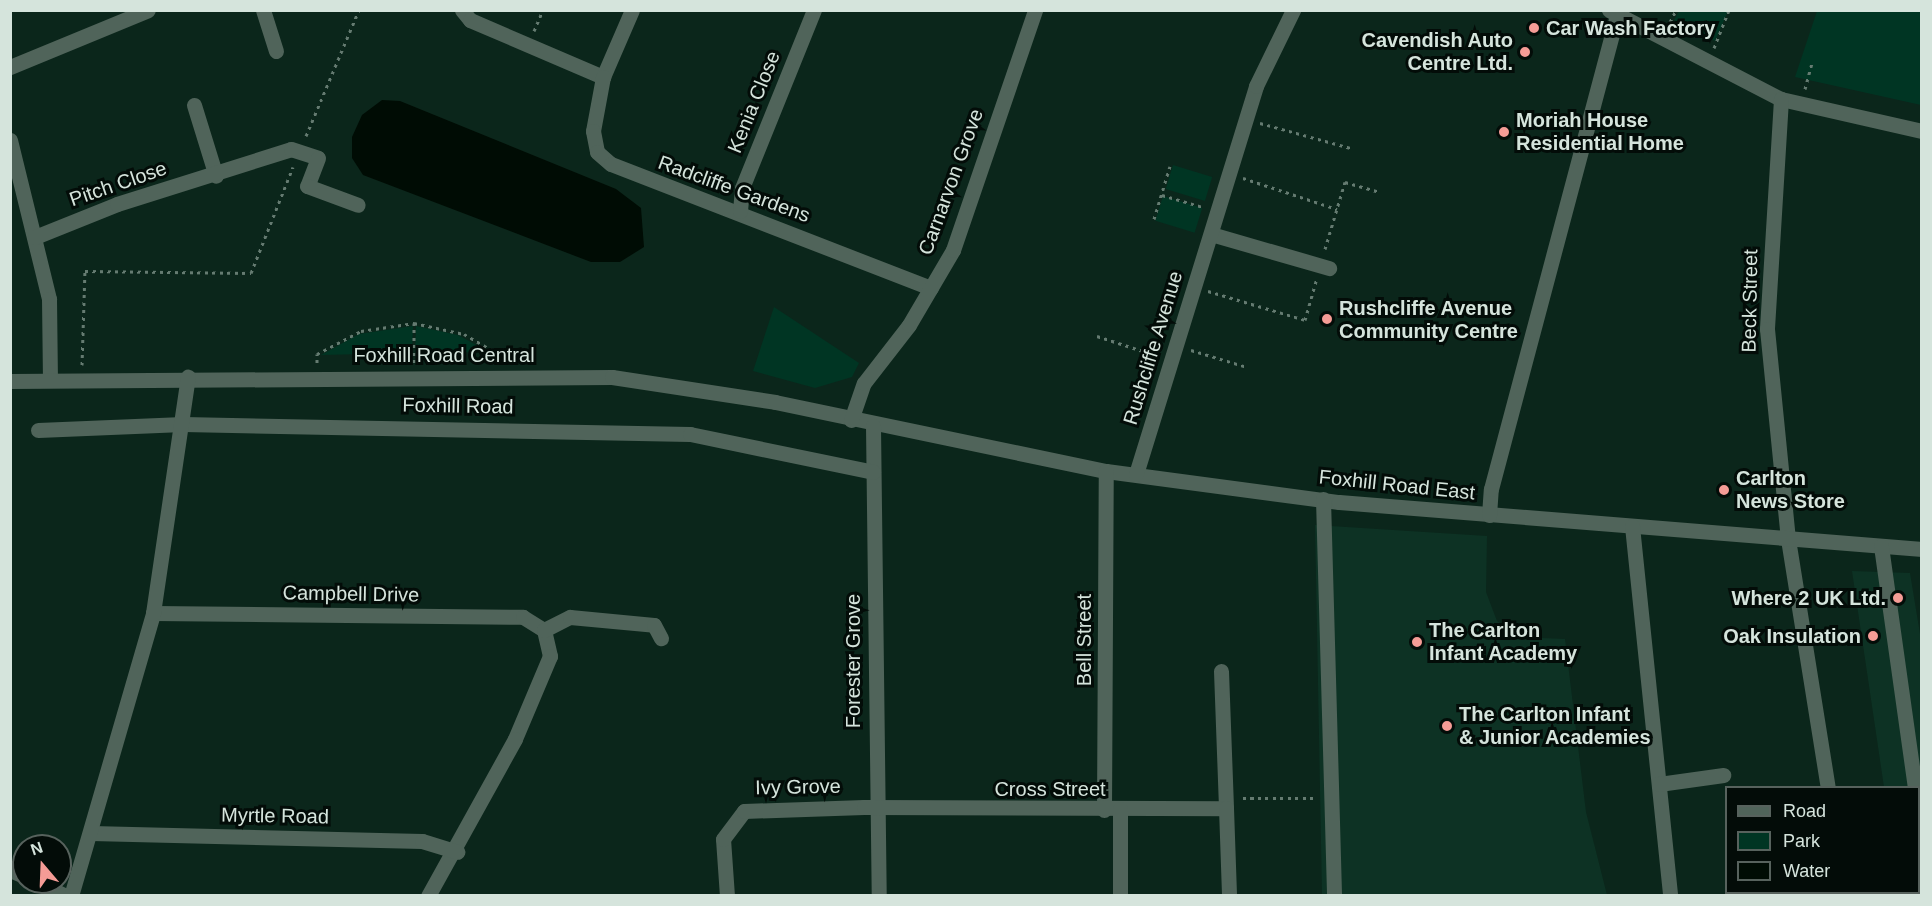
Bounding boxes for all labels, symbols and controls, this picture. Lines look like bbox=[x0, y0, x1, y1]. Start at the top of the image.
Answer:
place label: Car Wash Factory bbox=[1546, 16, 1715, 40]
marker: Car Wash Factory bbox=[1527, 21, 1541, 35]
place label: Cavendish Auto Centre Ltd. bbox=[1361, 28, 1513, 75]
marker: Cavendish Auto Centre Ltd. bbox=[1518, 45, 1532, 59]
street label: Kenia Close bbox=[723, 48, 785, 156]
street label: Carnarvon Grove bbox=[913, 106, 989, 258]
place label: Moriah House Residential Home bbox=[1516, 108, 1684, 155]
marker: Moriah House Residential Home bbox=[1497, 125, 1511, 139]
street label: Radcliffe Gardens bbox=[655, 150, 813, 228]
street label: Pitch Close bbox=[66, 156, 170, 212]
street label: Beck Street bbox=[1737, 249, 1763, 353]
street label: Rushcliffe Avenue bbox=[1118, 268, 1188, 428]
place label: Rushcliffe Avenue Community Centre bbox=[1339, 296, 1518, 343]
marker: Rushcliffe Avenue Community Centre bbox=[1320, 312, 1334, 326]
street label: Foxhill Road Central bbox=[353, 343, 535, 367]
street label: Foxhill Road bbox=[402, 393, 514, 419]
street label: Foxhill Road East bbox=[1318, 465, 1476, 505]
place label: Carlton News Store bbox=[1736, 466, 1845, 513]
marker: Carlton News Store bbox=[1717, 483, 1731, 497]
street label: Campbell Drive bbox=[282, 581, 420, 607]
place label: Where 2 UK Ltd. bbox=[1732, 586, 1886, 610]
marker: Where 2 UK Ltd. bbox=[1891, 591, 1905, 605]
street label: Forester Grove bbox=[841, 594, 865, 728]
street label: Bell Street bbox=[1072, 594, 1096, 686]
place label: The Carlton Infant Academy bbox=[1429, 618, 1578, 665]
place label: Oak Insulation bbox=[1723, 624, 1861, 648]
marker: Oak Insulation bbox=[1866, 629, 1880, 643]
marker: The Carlton Infant Academy bbox=[1410, 635, 1424, 649]
place label: The Carlton Infant & Junior Academies bbox=[1459, 702, 1651, 749]
marker: The Carlton Infant & Junior Academies bbox=[1440, 719, 1454, 733]
street label: Ivy Grove bbox=[755, 774, 841, 800]
street label: Cross Street bbox=[994, 777, 1106, 801]
legend bbox=[1725, 786, 1920, 894]
text: Road bbox=[1783, 801, 1826, 821]
street label: Myrtle Road bbox=[221, 803, 329, 829]
text: Park bbox=[1783, 831, 1820, 851]
north arrow bbox=[12, 834, 72, 894]
text: N bbox=[28, 838, 45, 858]
text: Water bbox=[1783, 861, 1830, 881]

